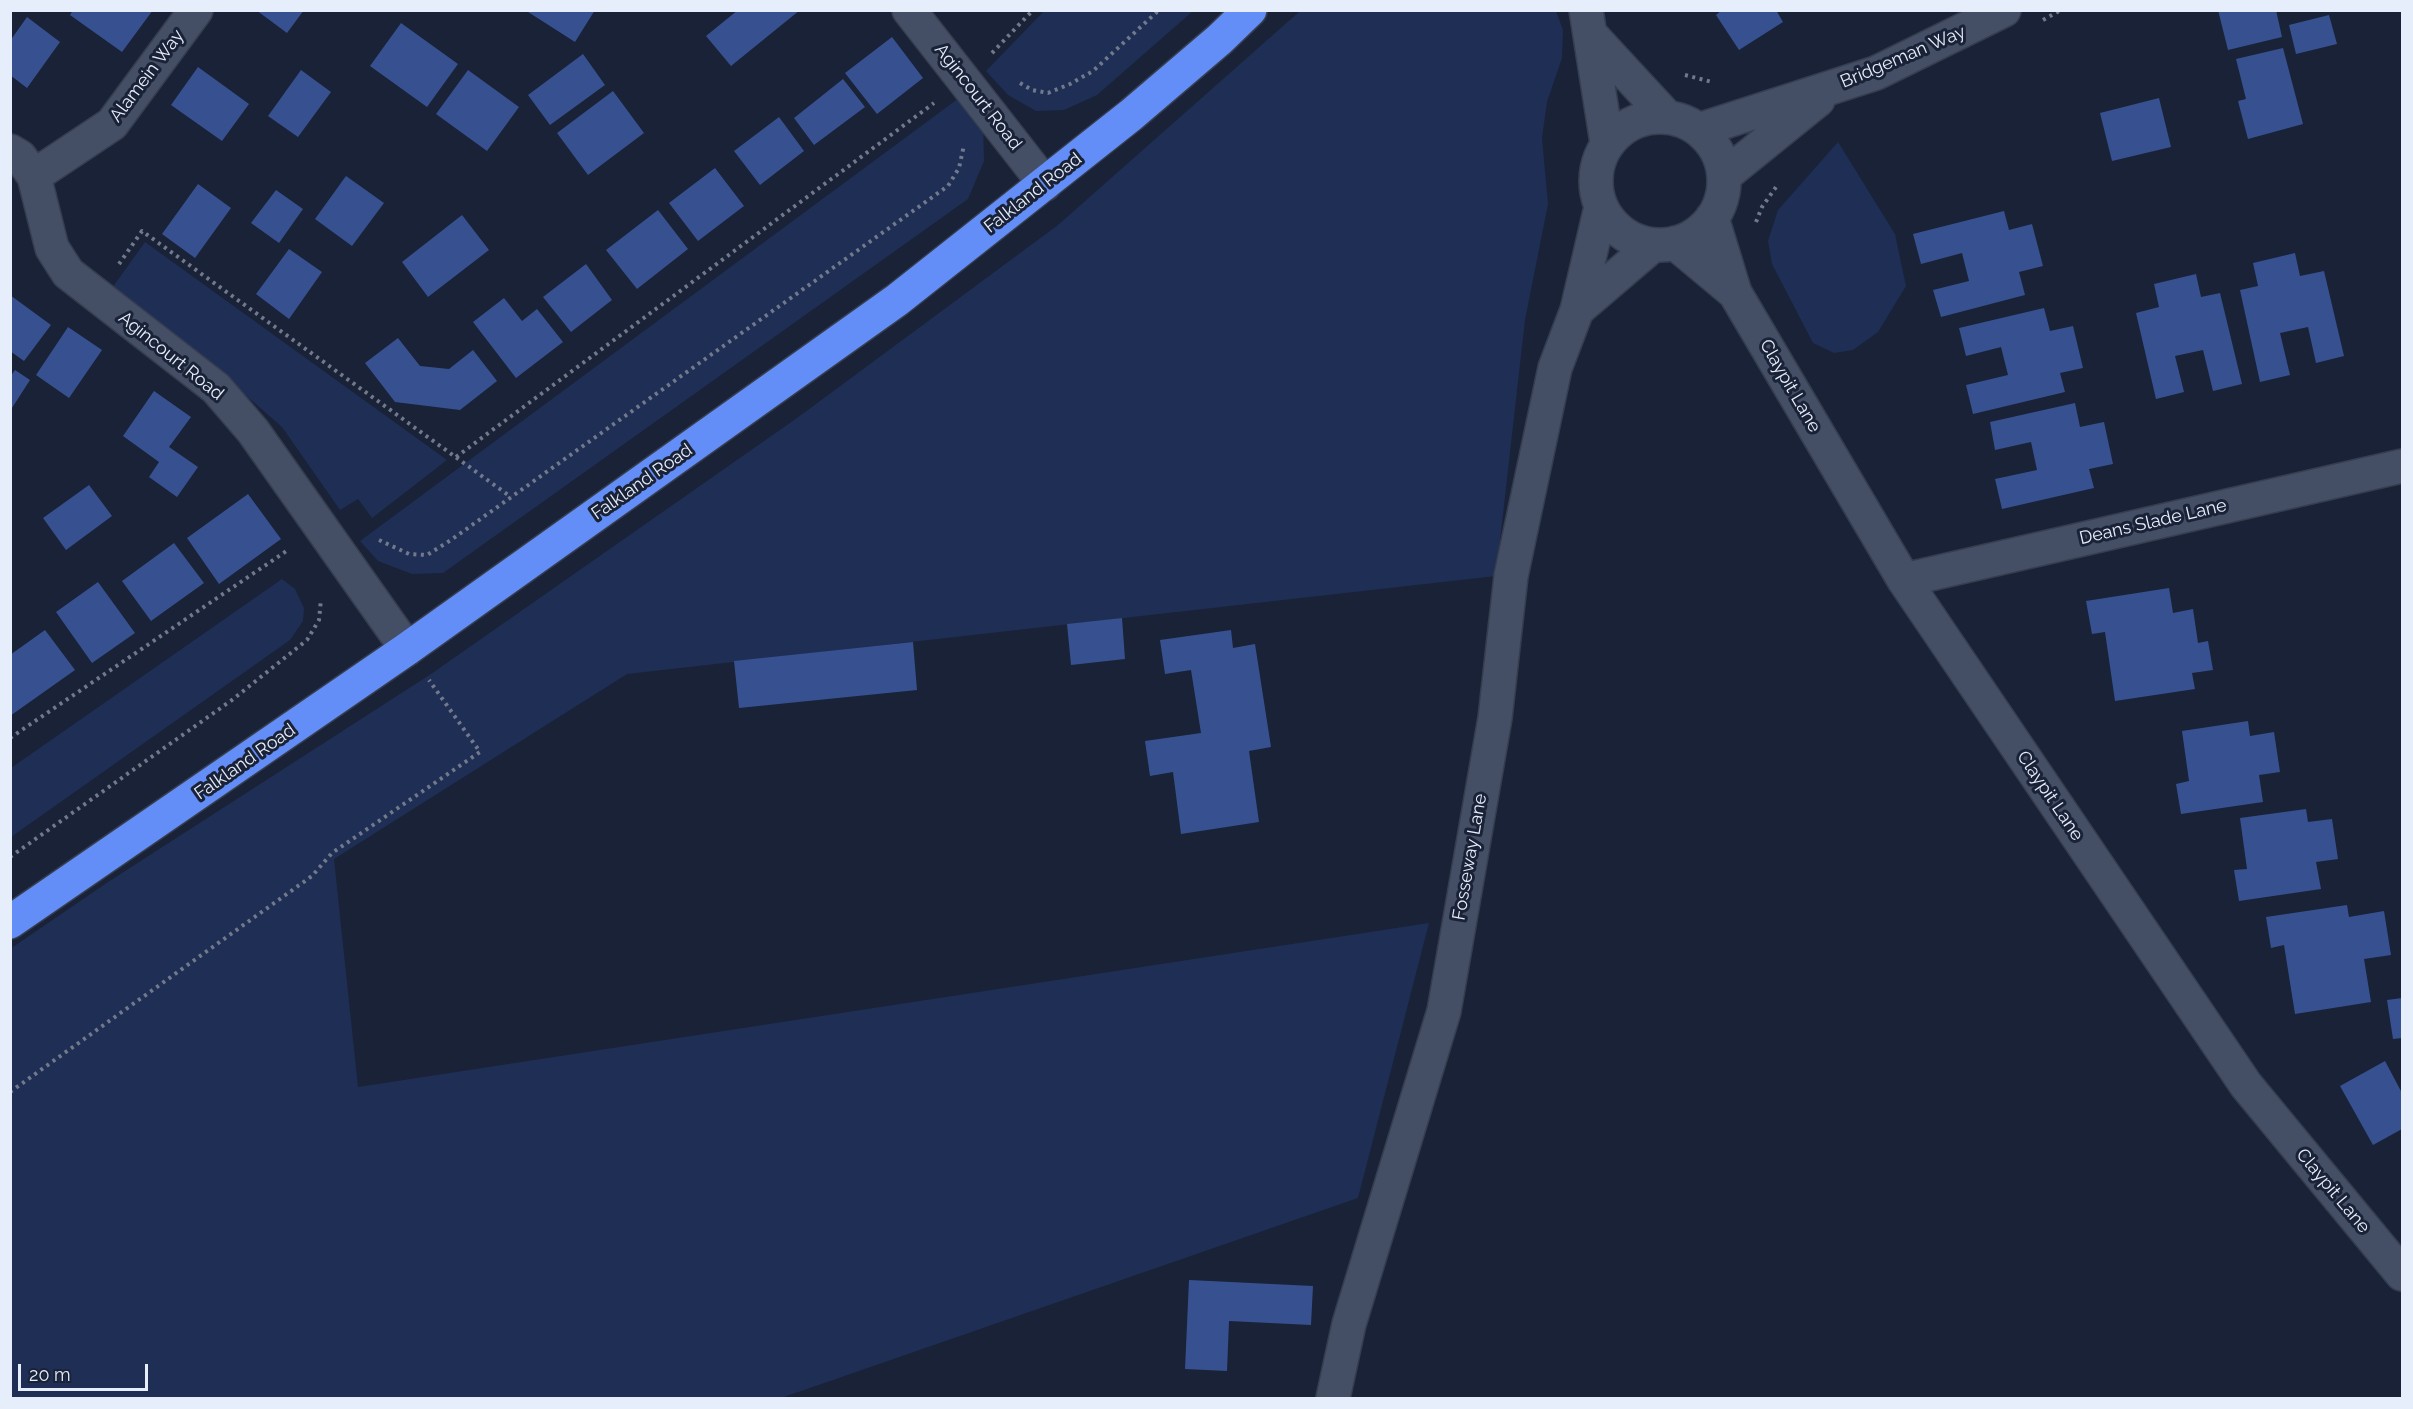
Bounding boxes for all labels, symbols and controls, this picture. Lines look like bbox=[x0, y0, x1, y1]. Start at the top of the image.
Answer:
street label: Bridgeman Way bbox=[1837, 21, 1969, 93]
street label: Alamein Way bbox=[105, 26, 189, 126]
street label: Agincourt Road bbox=[930, 40, 1026, 154]
street label: Falkland Road bbox=[980, 148, 1086, 238]
street label: Agincourt Road bbox=[114, 307, 228, 405]
street label: Claypit Lane bbox=[1755, 336, 1825, 436]
street label: Falkland Road bbox=[588, 439, 696, 525]
street label: Deans Slade Lane bbox=[2077, 495, 2229, 549]
street label: Falkland Road bbox=[191, 719, 299, 805]
street label: Claypit Lane bbox=[2012, 747, 2088, 845]
street label: Fosseway Lane bbox=[1448, 792, 1492, 922]
street label: Claypit Lane bbox=[2291, 1144, 2375, 1238]
scale bar bbox=[21, 1352, 152, 1390]
text: 20 m bbox=[29, 1364, 71, 1385]

